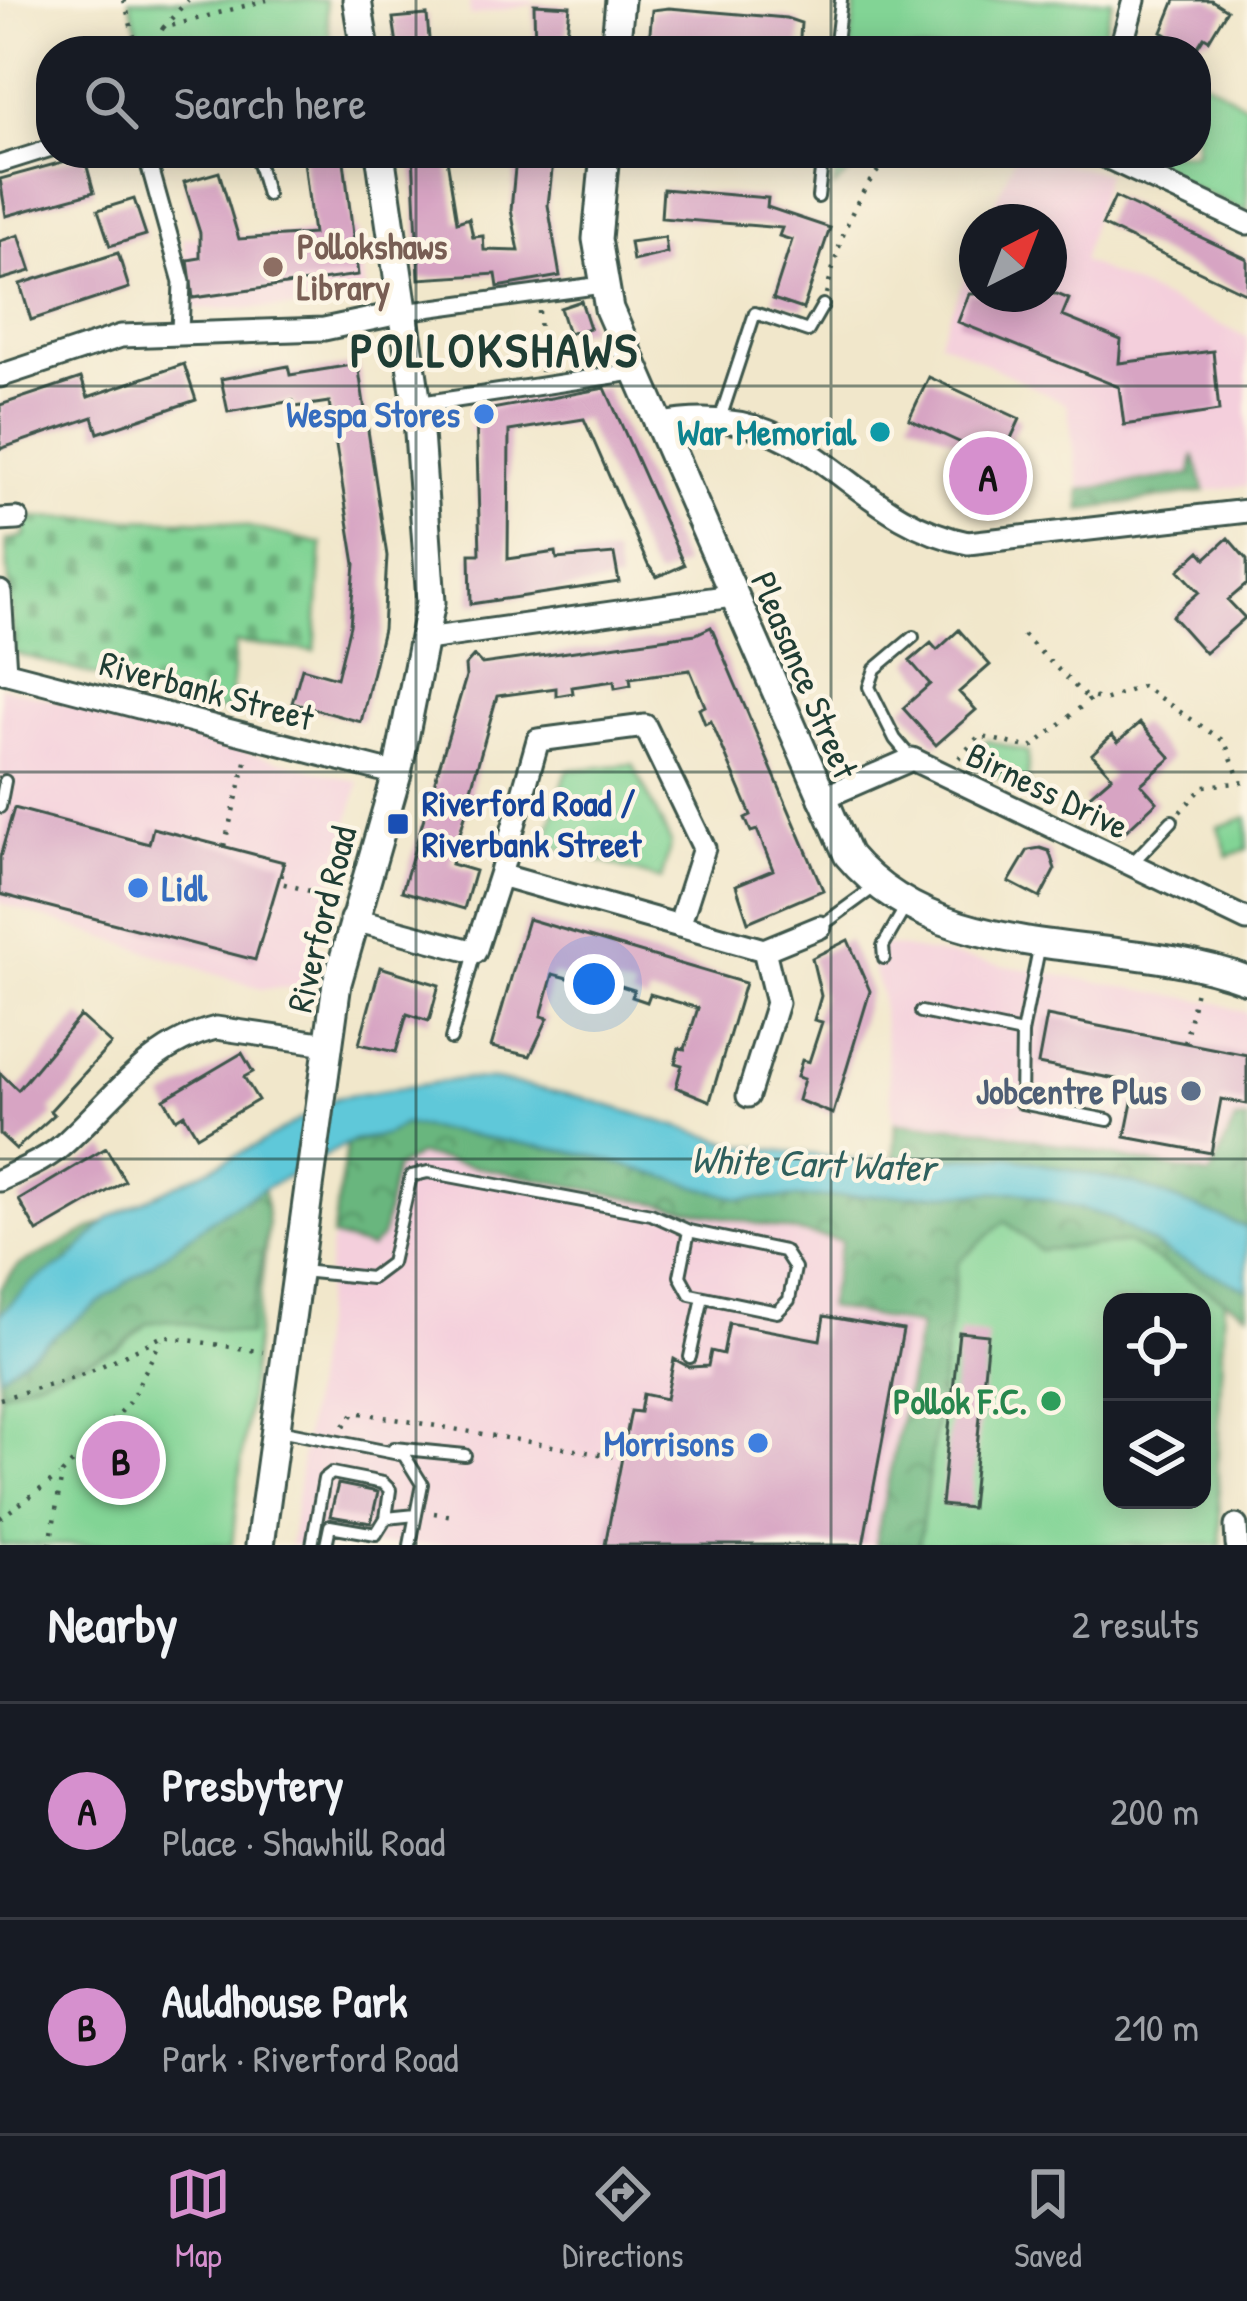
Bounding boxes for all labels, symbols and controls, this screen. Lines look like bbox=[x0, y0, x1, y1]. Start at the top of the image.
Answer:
search box bbox=[36, 36, 1211, 168]
icon: search bbox=[78, 69, 144, 135]
text: Search here bbox=[174, 72, 366, 133]
north arrow bbox=[959, 204, 1067, 312]
place label: Pollokshaws Library bbox=[297, 221, 448, 312]
marker: Pollokshaws Library bbox=[260, 254, 286, 280]
district label: POLLOKSHAWS bbox=[350, 317, 640, 382]
place label: Wespa Stores bbox=[286, 389, 460, 439]
marker: Wespa Stores bbox=[471, 401, 497, 427]
place label: War Memorial bbox=[677, 407, 857, 456]
marker: War Memorial bbox=[867, 419, 893, 445]
pin: A bbox=[949, 431, 1027, 521]
street label: Pleasance Street bbox=[740, 564, 871, 786]
street label: Riverbank Street bbox=[95, 637, 320, 742]
street label: Birness Drive bbox=[959, 729, 1137, 850]
place label: Riverford Road / Riverbank Street bbox=[422, 778, 643, 868]
marker: Riverford Road / Riverbank Street bbox=[385, 811, 411, 837]
street label: Riverford Road bbox=[274, 821, 367, 1017]
place label: Lidl bbox=[162, 863, 208, 912]
marker: Lidl bbox=[125, 875, 151, 901]
your location bbox=[564, 954, 624, 1014]
place label: Jobcentre Plus bbox=[976, 1066, 1167, 1115]
marker: Jobcentre Plus bbox=[1178, 1078, 1204, 1104]
water label: White Cart Water bbox=[690, 1132, 940, 1193]
map controls bbox=[1103, 1293, 1211, 1509]
button: locate bbox=[1103, 1293, 1211, 1401]
place label: Pollok F.C. bbox=[893, 1376, 1027, 1425]
marker: Pollok F.C. bbox=[1038, 1388, 1064, 1414]
button: layers bbox=[1103, 1401, 1211, 1509]
pin: B bbox=[82, 1415, 160, 1505]
place label: Morrisons bbox=[604, 1418, 734, 1467]
marker: Morrisons bbox=[745, 1430, 771, 1456]
text: Nearby bbox=[48, 1589, 178, 1658]
text: 2 results bbox=[1072, 1597, 1199, 1650]
text: Presbytery bbox=[162, 1754, 344, 1815]
text: A bbox=[77, 1784, 97, 1837]
text: 200 m bbox=[1110, 1784, 1199, 1837]
text: Place · Shawhill Road bbox=[162, 1815, 445, 1868]
text: Auldhouse Park bbox=[162, 1970, 407, 2031]
text: B bbox=[77, 2000, 97, 2053]
text: 210 m bbox=[1114, 2000, 1199, 2053]
text: Park · Riverford Road bbox=[162, 2031, 458, 2084]
tab: Map bbox=[165, 2161, 231, 2277]
tab: Directions bbox=[562, 2161, 684, 2277]
tab: Saved bbox=[1014, 2161, 1082, 2277]

